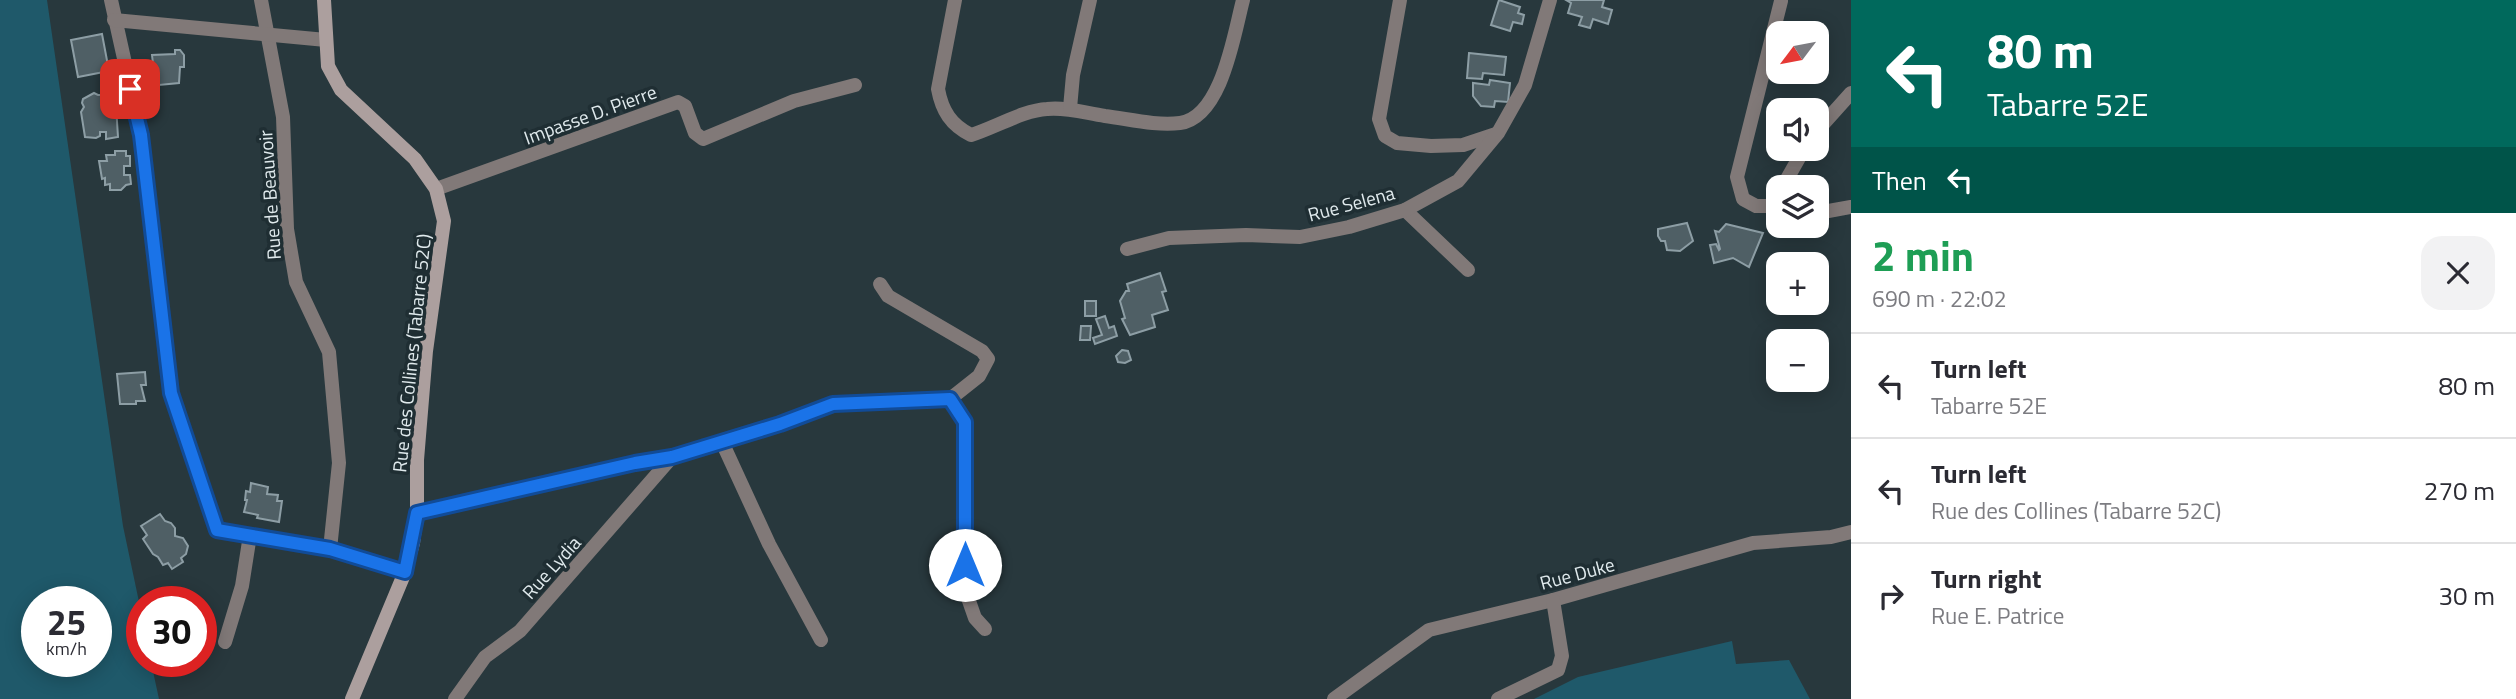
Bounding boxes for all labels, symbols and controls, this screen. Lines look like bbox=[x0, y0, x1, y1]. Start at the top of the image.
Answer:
text: 80 m bbox=[1987, 12, 2094, 87]
north arrow bbox=[1766, 21, 1829, 84]
map controls bbox=[1766, 21, 1829, 392]
icon: left bbox=[1872, 28, 1963, 119]
pin bbox=[100, 59, 160, 119]
icon: arrive bbox=[111, 70, 149, 108]
street label: Impasse D. Pierre bbox=[520, 77, 660, 151]
text: Tabarre 52E bbox=[1987, 80, 2148, 128]
button: sound bbox=[1766, 98, 1829, 161]
street label: Rue de Beauvoir bbox=[250, 129, 288, 261]
text: Then bbox=[1872, 161, 1927, 200]
icon: left bbox=[1941, 161, 1979, 199]
button: layers bbox=[1766, 175, 1829, 238]
street label: Rue Selena bbox=[1304, 177, 1398, 229]
text: 2 min bbox=[1872, 223, 1974, 287]
street label: Rue des Collines (Tabarre 52C) bbox=[384, 232, 438, 474]
button: close bbox=[2421, 236, 2495, 310]
button: + bbox=[1766, 252, 1829, 315]
text: 690 m · 22:02 bbox=[1872, 281, 2007, 316]
button: − bbox=[1766, 329, 1829, 392]
text: Turn left bbox=[1931, 349, 2026, 388]
text: 80 m bbox=[2438, 366, 2495, 405]
icon: left bbox=[1872, 367, 1910, 405]
text: Tabarre 52E bbox=[1931, 388, 2047, 423]
text: Turn left bbox=[1931, 454, 2026, 493]
text: 270 m bbox=[2424, 471, 2495, 510]
icon: left bbox=[1872, 472, 1910, 510]
text: Rue des Collines (Tabarre 52C) bbox=[1931, 493, 2221, 528]
position arrow bbox=[928, 528, 1002, 602]
street label: Rue Lydia bbox=[515, 529, 588, 605]
street label: Rue Duke bbox=[1536, 549, 1618, 597]
text: Turn right bbox=[1931, 559, 2042, 598]
text: 30 m bbox=[2438, 576, 2495, 615]
icon: right bbox=[1872, 577, 1910, 615]
speed limit sign: 30 bbox=[126, 586, 217, 677]
text: 25 bbox=[47, 595, 86, 649]
text: Rue E. Patrice bbox=[1931, 598, 2064, 633]
text: km/h bbox=[46, 635, 87, 662]

